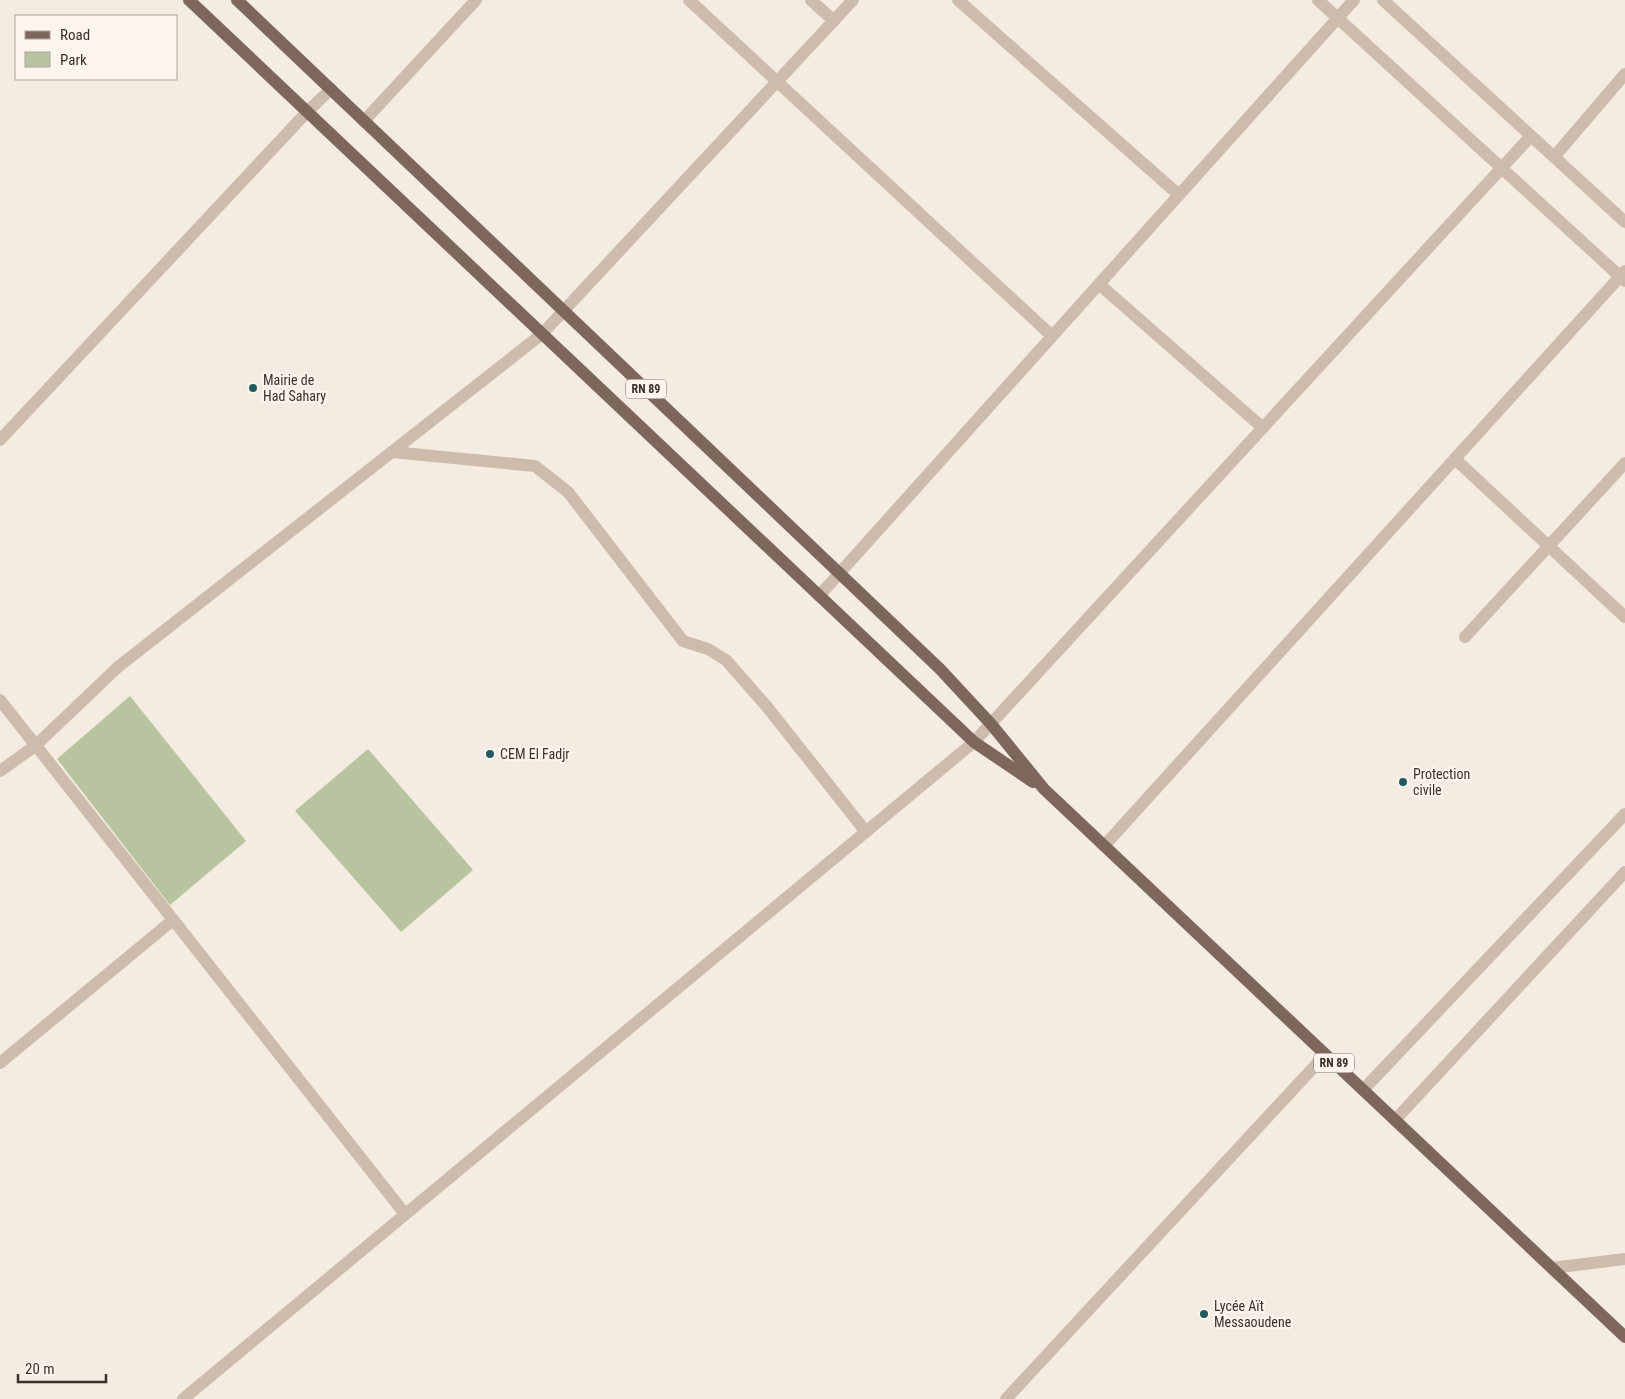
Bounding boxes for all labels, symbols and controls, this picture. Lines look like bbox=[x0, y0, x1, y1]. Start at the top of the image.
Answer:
legend bbox=[15, 15, 178, 80]
text: Road bbox=[60, 26, 90, 44]
text: Park bbox=[60, 51, 87, 69]
place label: Mairie de Had Sahary bbox=[263, 372, 326, 404]
road number: RN 89 bbox=[626, 379, 666, 398]
marker: Mairie de Had Sahary bbox=[247, 382, 259, 394]
place label: CEM El Fadjr bbox=[500, 746, 570, 762]
marker: CEM El Fadjr bbox=[484, 748, 496, 760]
place label: Protection civile bbox=[1413, 766, 1470, 798]
marker: Protection civile bbox=[1397, 776, 1409, 788]
road number: RN 89 bbox=[1314, 1054, 1354, 1072]
place label: Lycée Aït Messaoudene bbox=[1214, 1298, 1292, 1330]
marker: Lycée Aït Messaoudene bbox=[1198, 1308, 1210, 1320]
scale bar bbox=[18, 1352, 105, 1384]
text: 20 m bbox=[25, 1360, 55, 1378]

